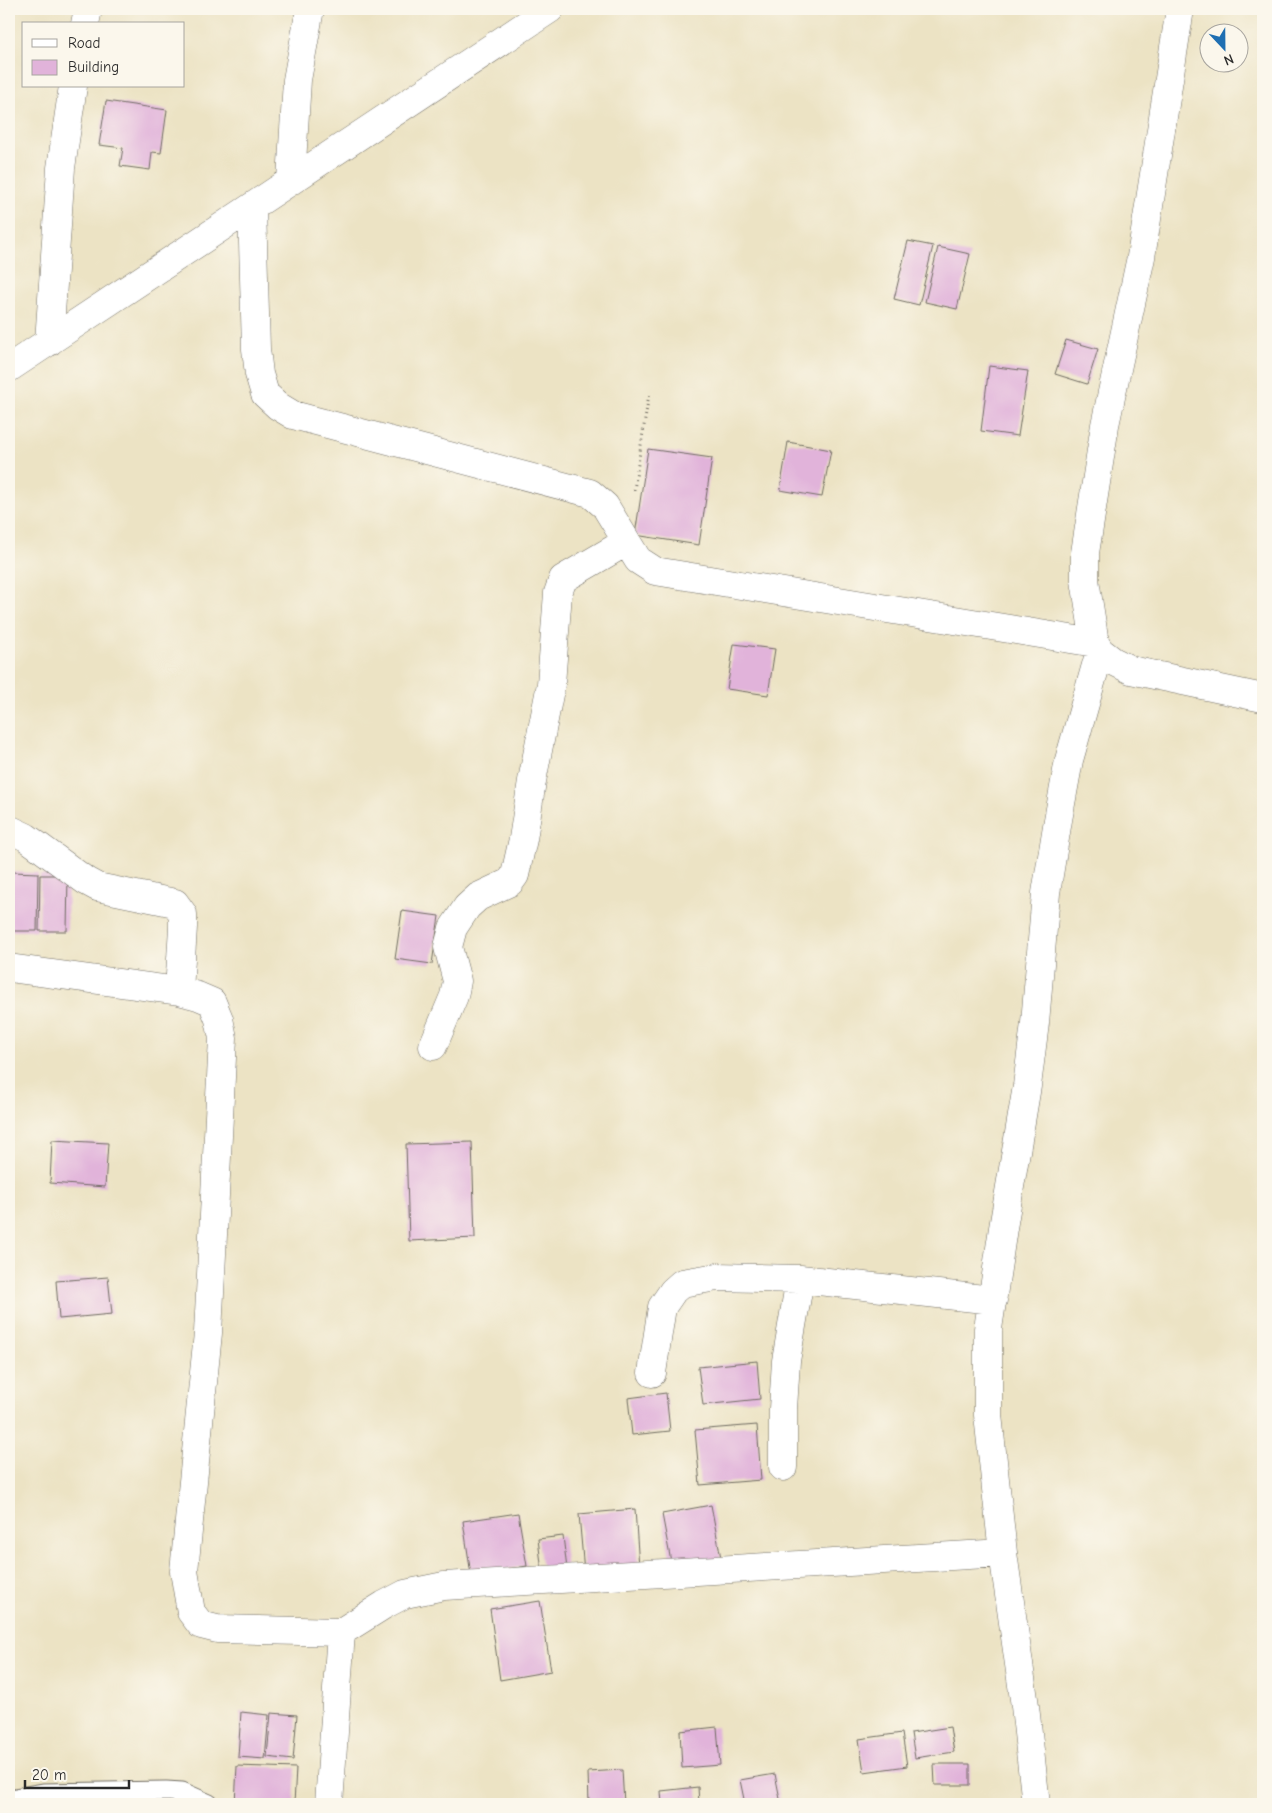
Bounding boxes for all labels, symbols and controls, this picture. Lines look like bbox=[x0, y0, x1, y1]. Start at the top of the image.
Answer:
legend bbox=[22, 22, 185, 88]
north arrow bbox=[1200, 22, 1250, 72]
text: Road bbox=[68, 34, 100, 52]
text: N bbox=[1221, 50, 1236, 69]
text: Building bbox=[68, 58, 119, 76]
scale bar bbox=[25, 1758, 129, 1790]
text: 20 m bbox=[32, 1766, 66, 1784]

